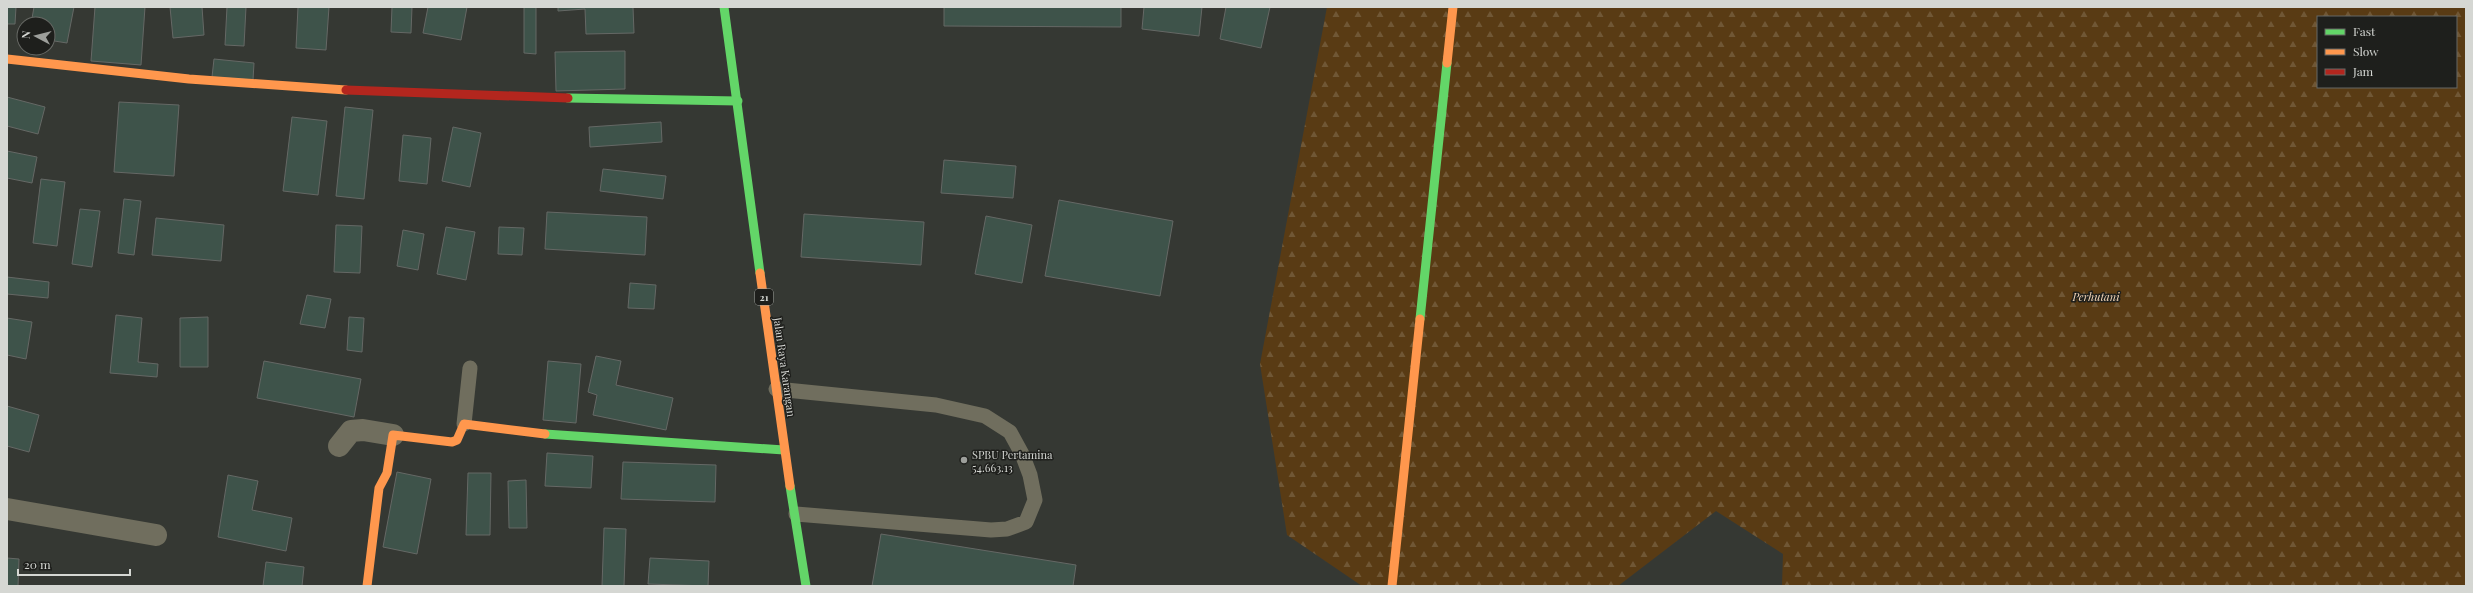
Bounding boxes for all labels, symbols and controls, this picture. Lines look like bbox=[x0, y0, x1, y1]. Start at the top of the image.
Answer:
north arrow bbox=[16, 16, 56, 56]
legend bbox=[2317, 16, 2457, 88]
text: Fast bbox=[2353, 23, 2376, 39]
text: N bbox=[18, 30, 34, 40]
text: Slow bbox=[2353, 43, 2379, 59]
text: Jam bbox=[2352, 63, 2374, 79]
road number: 21 bbox=[755, 289, 773, 305]
park label: Perhutani bbox=[2071, 289, 2120, 304]
street label: Jalan Raya Karangan bbox=[770, 315, 799, 418]
place label: SPBU Pertamina 54.663.13 bbox=[972, 447, 1053, 475]
marker: SPBU Pertamina 54.663.13 bbox=[959, 455, 969, 465]
scale bar bbox=[18, 551, 130, 577]
text: 20 m bbox=[24, 556, 51, 572]

